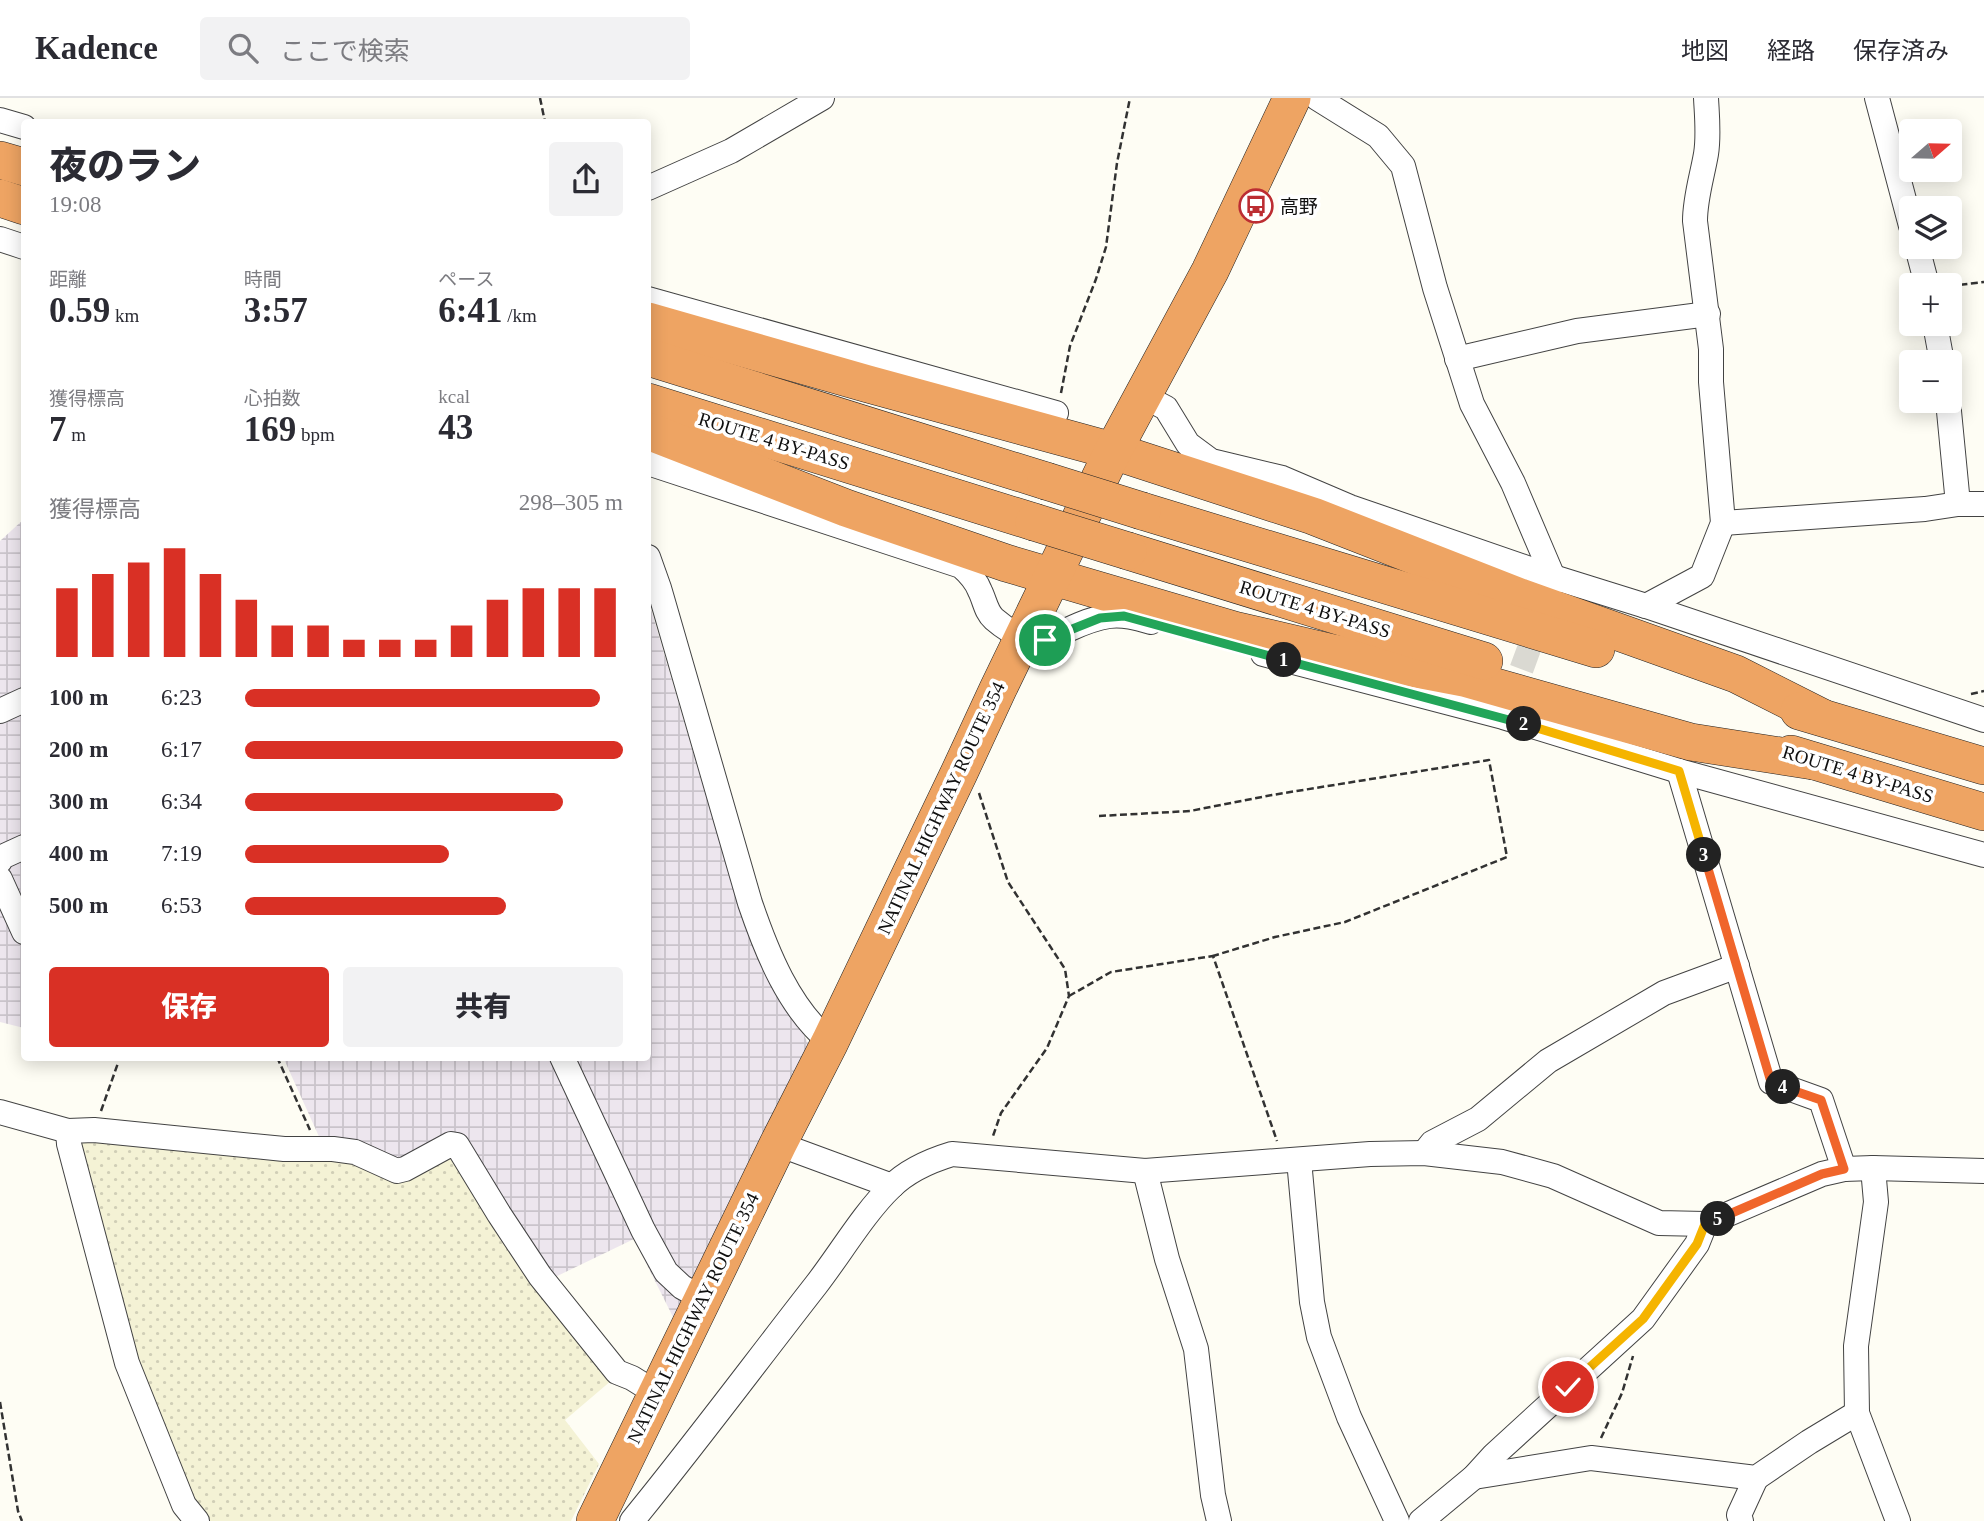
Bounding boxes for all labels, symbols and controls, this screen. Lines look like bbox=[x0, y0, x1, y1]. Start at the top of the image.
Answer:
search box bbox=[200, 17, 690, 80]
icon: search bbox=[224, 29, 262, 67]
text: Kadence bbox=[35, 30, 158, 66]
text: ここで検索 bbox=[280, 37, 410, 66]
text: 地図 bbox=[1681, 38, 1729, 64]
text: 経路 bbox=[1767, 38, 1815, 64]
text: 保存済み bbox=[1853, 38, 1949, 64]
north arrow bbox=[1899, 119, 1962, 182]
map controls bbox=[1899, 119, 1962, 413]
button: share bbox=[549, 142, 623, 216]
text: 夜のラン bbox=[49, 145, 201, 187]
bus stop icon: 高野 bbox=[1237, 187, 1275, 225]
text: 19:08 bbox=[49, 192, 101, 217]
place label: 高野 bbox=[1280, 196, 1318, 217]
button: layers bbox=[1899, 196, 1962, 259]
text: 距離 bbox=[49, 269, 87, 290]
text: 時間 bbox=[244, 269, 282, 290]
text: ペース bbox=[438, 269, 494, 290]
button: + bbox=[1899, 273, 1962, 336]
text: 0.59 bbox=[49, 291, 110, 330]
text: 3:57 bbox=[244, 291, 308, 330]
text: 6:41 bbox=[438, 291, 502, 330]
text: km bbox=[110, 305, 139, 326]
text: /km bbox=[502, 305, 537, 326]
button: − bbox=[1899, 350, 1962, 413]
text: kcal bbox=[438, 386, 470, 407]
text: 獲得標高 bbox=[49, 388, 125, 409]
text: 心拍数 bbox=[244, 388, 301, 409]
text: 43 bbox=[438, 408, 473, 447]
street label: ROUTE 4 BY-PASS bbox=[696, 408, 852, 474]
text: 7 bbox=[49, 410, 67, 449]
text: 169 bbox=[244, 410, 296, 449]
text: m bbox=[67, 424, 86, 445]
text: bpm bbox=[296, 424, 335, 445]
text: 298–305 m bbox=[519, 490, 623, 515]
text: 獲得標高 bbox=[49, 497, 141, 522]
street label: ROUTE 4 BY-PASS bbox=[1237, 576, 1393, 642]
pin bbox=[1015, 610, 1075, 670]
icon: arrive bbox=[1026, 621, 1064, 659]
pin: 1 bbox=[1266, 642, 1302, 678]
text: 1 bbox=[1279, 649, 1288, 670]
street label: NATINAL HIGHWAY ROUTE 354 bbox=[873, 678, 1009, 938]
text: 100 m bbox=[49, 685, 108, 710]
text: 6:23 bbox=[161, 685, 202, 710]
pin: 2 bbox=[1506, 706, 1542, 742]
text: 2 bbox=[1519, 713, 1528, 734]
text: 200 m bbox=[49, 737, 108, 762]
text: 6:17 bbox=[161, 737, 202, 762]
street label: ROUTE 4 BY-PASS bbox=[1780, 741, 1936, 807]
text: 300 m bbox=[49, 789, 108, 814]
text: 6:34 bbox=[161, 789, 202, 814]
pin: 3 bbox=[1686, 838, 1722, 872]
text: 400 m bbox=[49, 841, 108, 866]
text: 7:19 bbox=[161, 841, 202, 866]
text: 3 bbox=[1699, 844, 1708, 865]
text: 500 m bbox=[49, 893, 108, 918]
text: 6:53 bbox=[161, 893, 202, 918]
button: 保存 bbox=[49, 967, 329, 1047]
button: 共有 bbox=[343, 967, 623, 1047]
pin: 4 bbox=[1766, 1070, 1800, 1104]
text: 4 bbox=[1778, 1076, 1787, 1097]
street label: NATINAL HIGHWAY ROUTE 354 bbox=[623, 1189, 763, 1447]
pin: 5 bbox=[1700, 1202, 1736, 1236]
text: 5 bbox=[1713, 1208, 1722, 1229]
pin bbox=[1538, 1357, 1598, 1417]
icon: check bbox=[1549, 1368, 1587, 1406]

